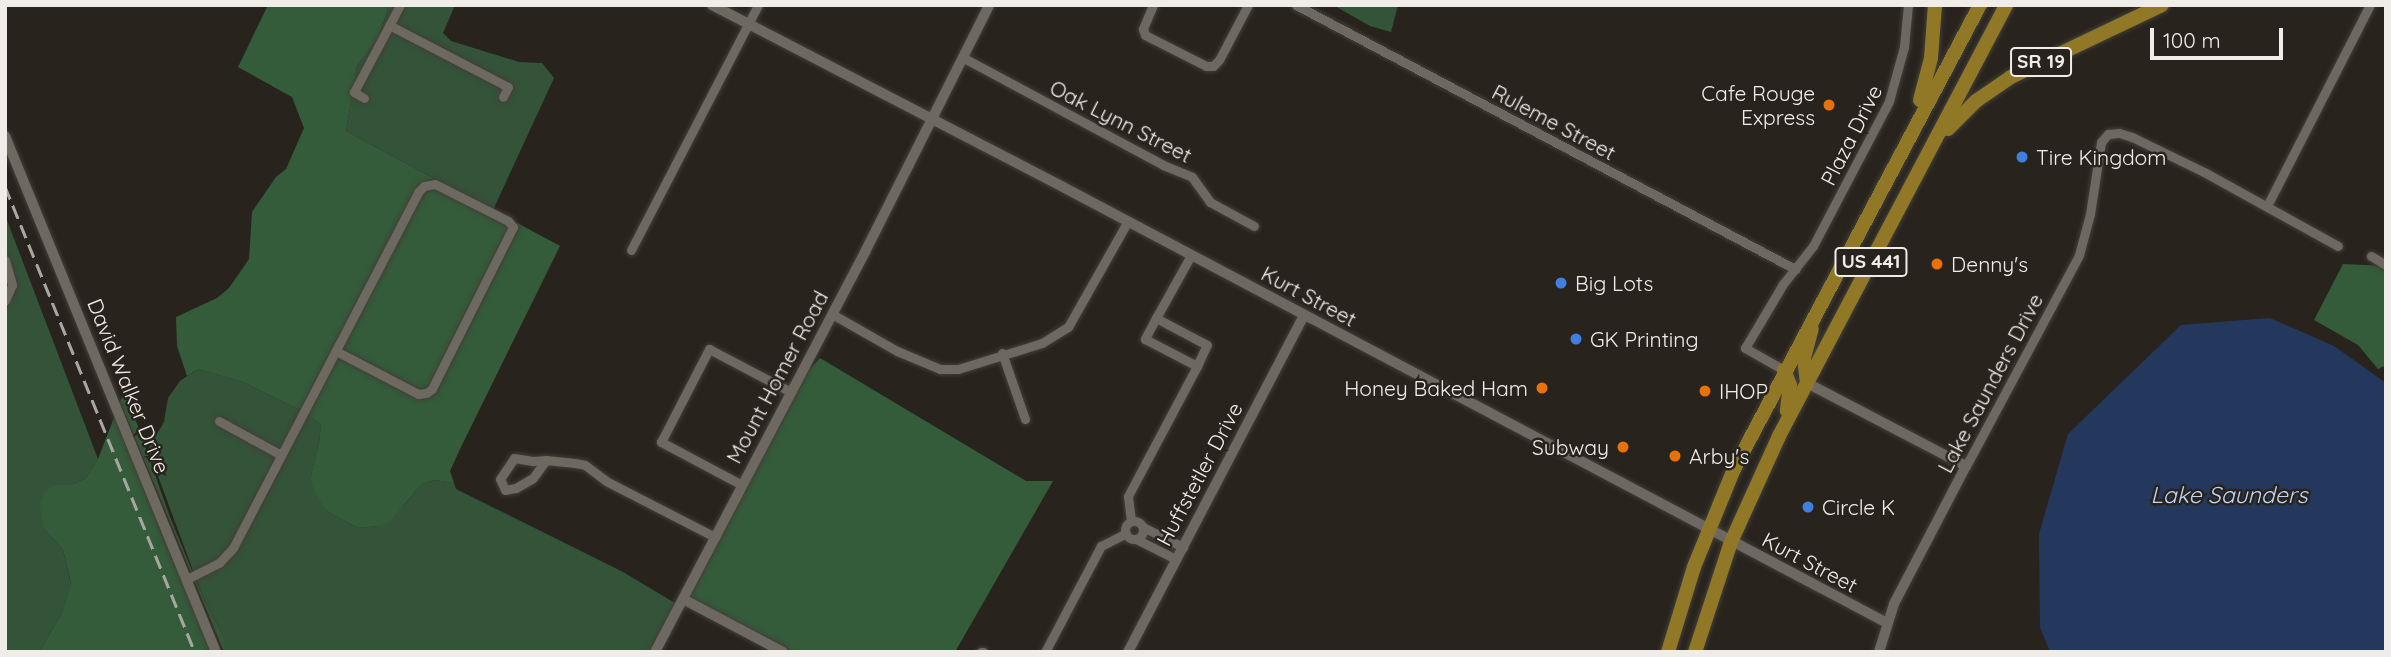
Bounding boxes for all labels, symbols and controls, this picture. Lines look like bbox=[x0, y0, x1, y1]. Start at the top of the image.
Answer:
scale bar bbox=[2153, 14, 2286, 58]
text: 100 m bbox=[2163, 27, 2221, 53]
road number: SR 19 bbox=[2010, 46, 2072, 78]
street label: Oak Lynn Street bbox=[1046, 74, 1196, 168]
street label: Ruleme Street bbox=[1488, 79, 1620, 165]
place label: Cafe Rouge Express bbox=[1701, 80, 1815, 130]
street label: Plaza Drive bbox=[1815, 81, 1887, 189]
marker: Cafe Rouge Express bbox=[1821, 97, 1837, 113]
place label: Tire Kingdom bbox=[2036, 144, 2166, 170]
marker: Tire Kingdom bbox=[2014, 149, 2030, 165]
road number: US 441 bbox=[1834, 246, 1908, 278]
place label: Denny's bbox=[1951, 251, 2028, 277]
marker: Denny's bbox=[1929, 256, 1945, 272]
street label: Kurt Street bbox=[1257, 260, 1361, 332]
place label: Big Lots bbox=[1575, 270, 1653, 296]
marker: Big Lots bbox=[1553, 275, 1569, 291]
street label: Mount Homer Road bbox=[721, 286, 833, 468]
street label: Lake Saunders Drive bbox=[1932, 289, 2048, 477]
street label: David Walker Drive bbox=[82, 295, 176, 477]
place label: GK Printing bbox=[1590, 326, 1699, 352]
marker: GK Printing bbox=[1568, 331, 1584, 347]
place label: Honey Baked Ham bbox=[1344, 375, 1528, 401]
place label: IHOP bbox=[1719, 378, 1768, 404]
marker: Honey Baked Ham bbox=[1534, 380, 1550, 396]
marker: IHOP bbox=[1697, 383, 1713, 399]
street label: Huffstetler Drive bbox=[1151, 398, 1247, 550]
place label: Subway bbox=[1532, 434, 1609, 460]
marker: Subway bbox=[1615, 439, 1631, 455]
place label: Arby's bbox=[1689, 443, 1749, 469]
marker: Arby's bbox=[1667, 448, 1683, 464]
water label: Lake Saunders bbox=[2151, 481, 2307, 509]
place label: Circle K bbox=[1822, 494, 1895, 520]
marker: Circle K bbox=[1800, 499, 1816, 515]
street label: Kurt Street bbox=[1758, 526, 1862, 598]

